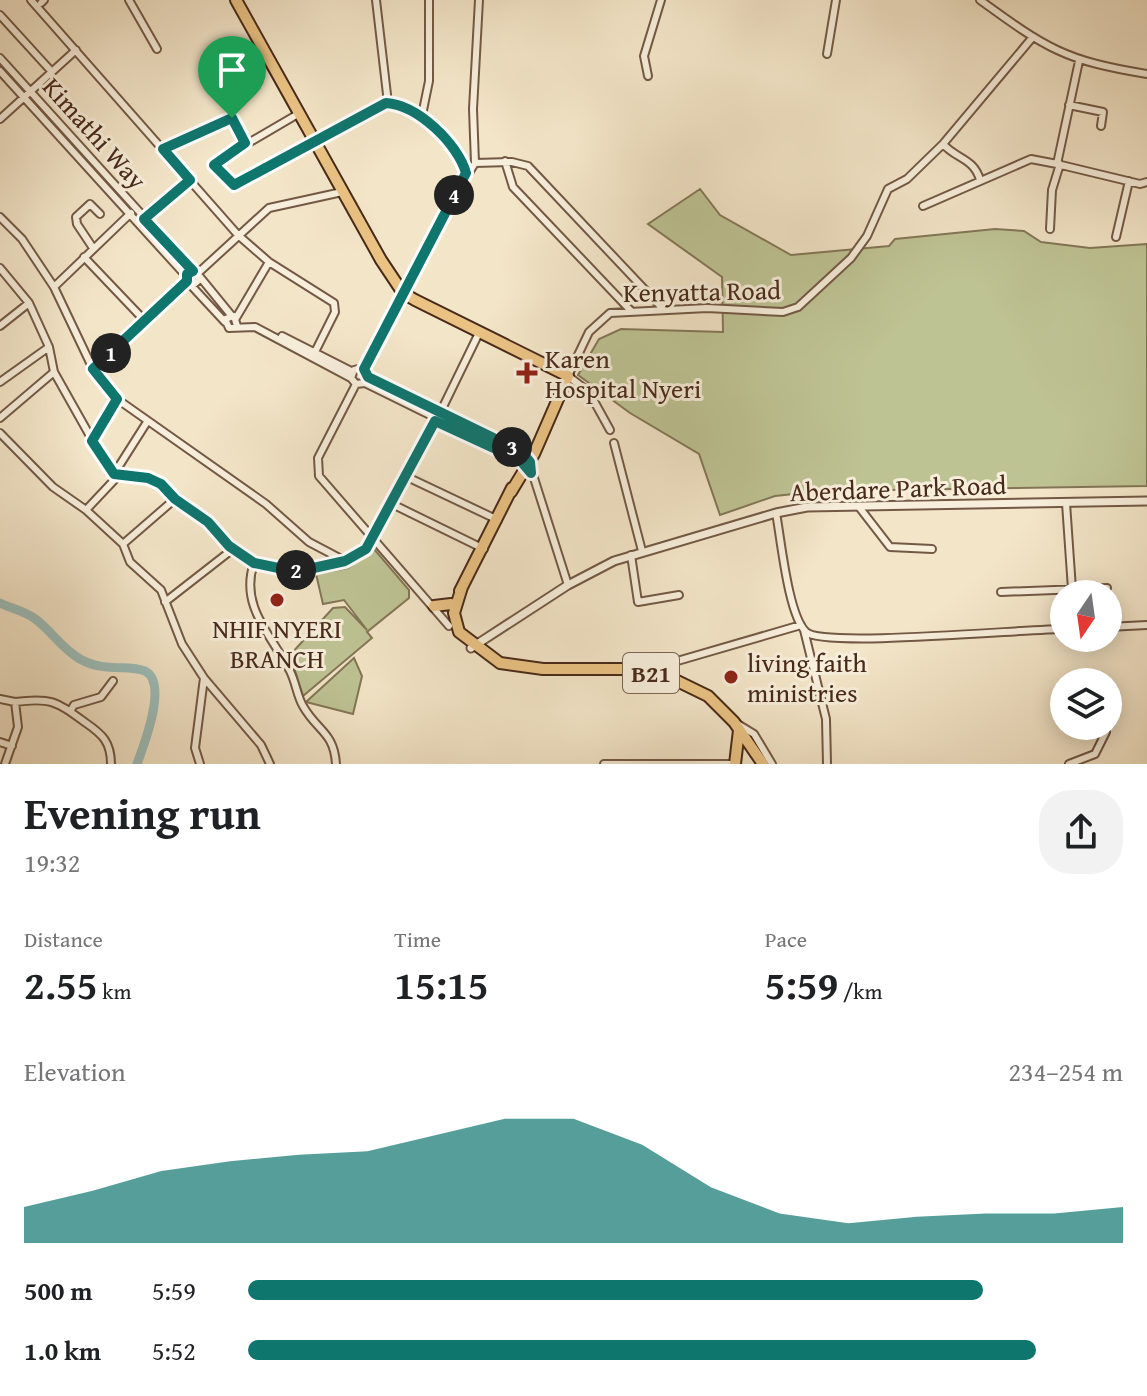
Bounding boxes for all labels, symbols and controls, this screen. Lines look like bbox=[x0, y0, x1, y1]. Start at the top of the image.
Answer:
pin bbox=[198, 36, 266, 118]
icon: arrive bbox=[210, 48, 254, 92]
street label: Kimathi Way bbox=[34, 68, 156, 198]
pin: 4 bbox=[434, 175, 474, 215]
text: 4 bbox=[448, 179, 460, 211]
street label: Kenyatta Road bbox=[623, 270, 781, 312]
pin: 1 bbox=[91, 333, 131, 373]
text: 1 bbox=[105, 337, 117, 369]
place label: Karen Hospital Nyeri bbox=[545, 339, 701, 408]
marker: Karen Hospital Nyeri bbox=[516, 362, 538, 384]
pin: 3 bbox=[492, 427, 532, 467]
text: 3 bbox=[506, 431, 518, 463]
street label: Aberdare Park Road bbox=[789, 465, 1007, 511]
pin: 2 bbox=[276, 550, 316, 590]
text: 2 bbox=[290, 554, 302, 586]
north arrow bbox=[1050, 580, 1122, 652]
map controls bbox=[1050, 580, 1122, 740]
marker: NHIF NYERI BRANCH bbox=[268, 591, 286, 609]
place label: NHIF NYERI BRANCH bbox=[212, 609, 342, 678]
place label: living faith ministries bbox=[747, 643, 867, 712]
road number: B21 bbox=[623, 653, 679, 693]
marker: living faith ministries bbox=[722, 668, 740, 686]
button: layers bbox=[1050, 668, 1122, 740]
text: Evening run bbox=[24, 781, 261, 845]
button: share bbox=[1039, 790, 1123, 874]
text: 19:32 bbox=[24, 843, 80, 882]
text: Distance bbox=[24, 923, 103, 955]
text: Time bbox=[394, 923, 441, 955]
text: Pace bbox=[765, 923, 807, 955]
text: 2.55 bbox=[24, 955, 97, 1014]
text: 15:15 bbox=[394, 955, 489, 1014]
text: 5:59 bbox=[765, 955, 838, 1014]
text: km bbox=[97, 975, 131, 1007]
text: /km bbox=[838, 975, 883, 1007]
text: Elevation bbox=[24, 1052, 126, 1091]
text: 234–254 m bbox=[1009, 1052, 1123, 1091]
text: 500 m bbox=[24, 1271, 92, 1310]
text: 5:59 bbox=[152, 1271, 196, 1310]
text: 1.0 km bbox=[24, 1331, 101, 1370]
text: 5:52 bbox=[152, 1331, 196, 1370]

